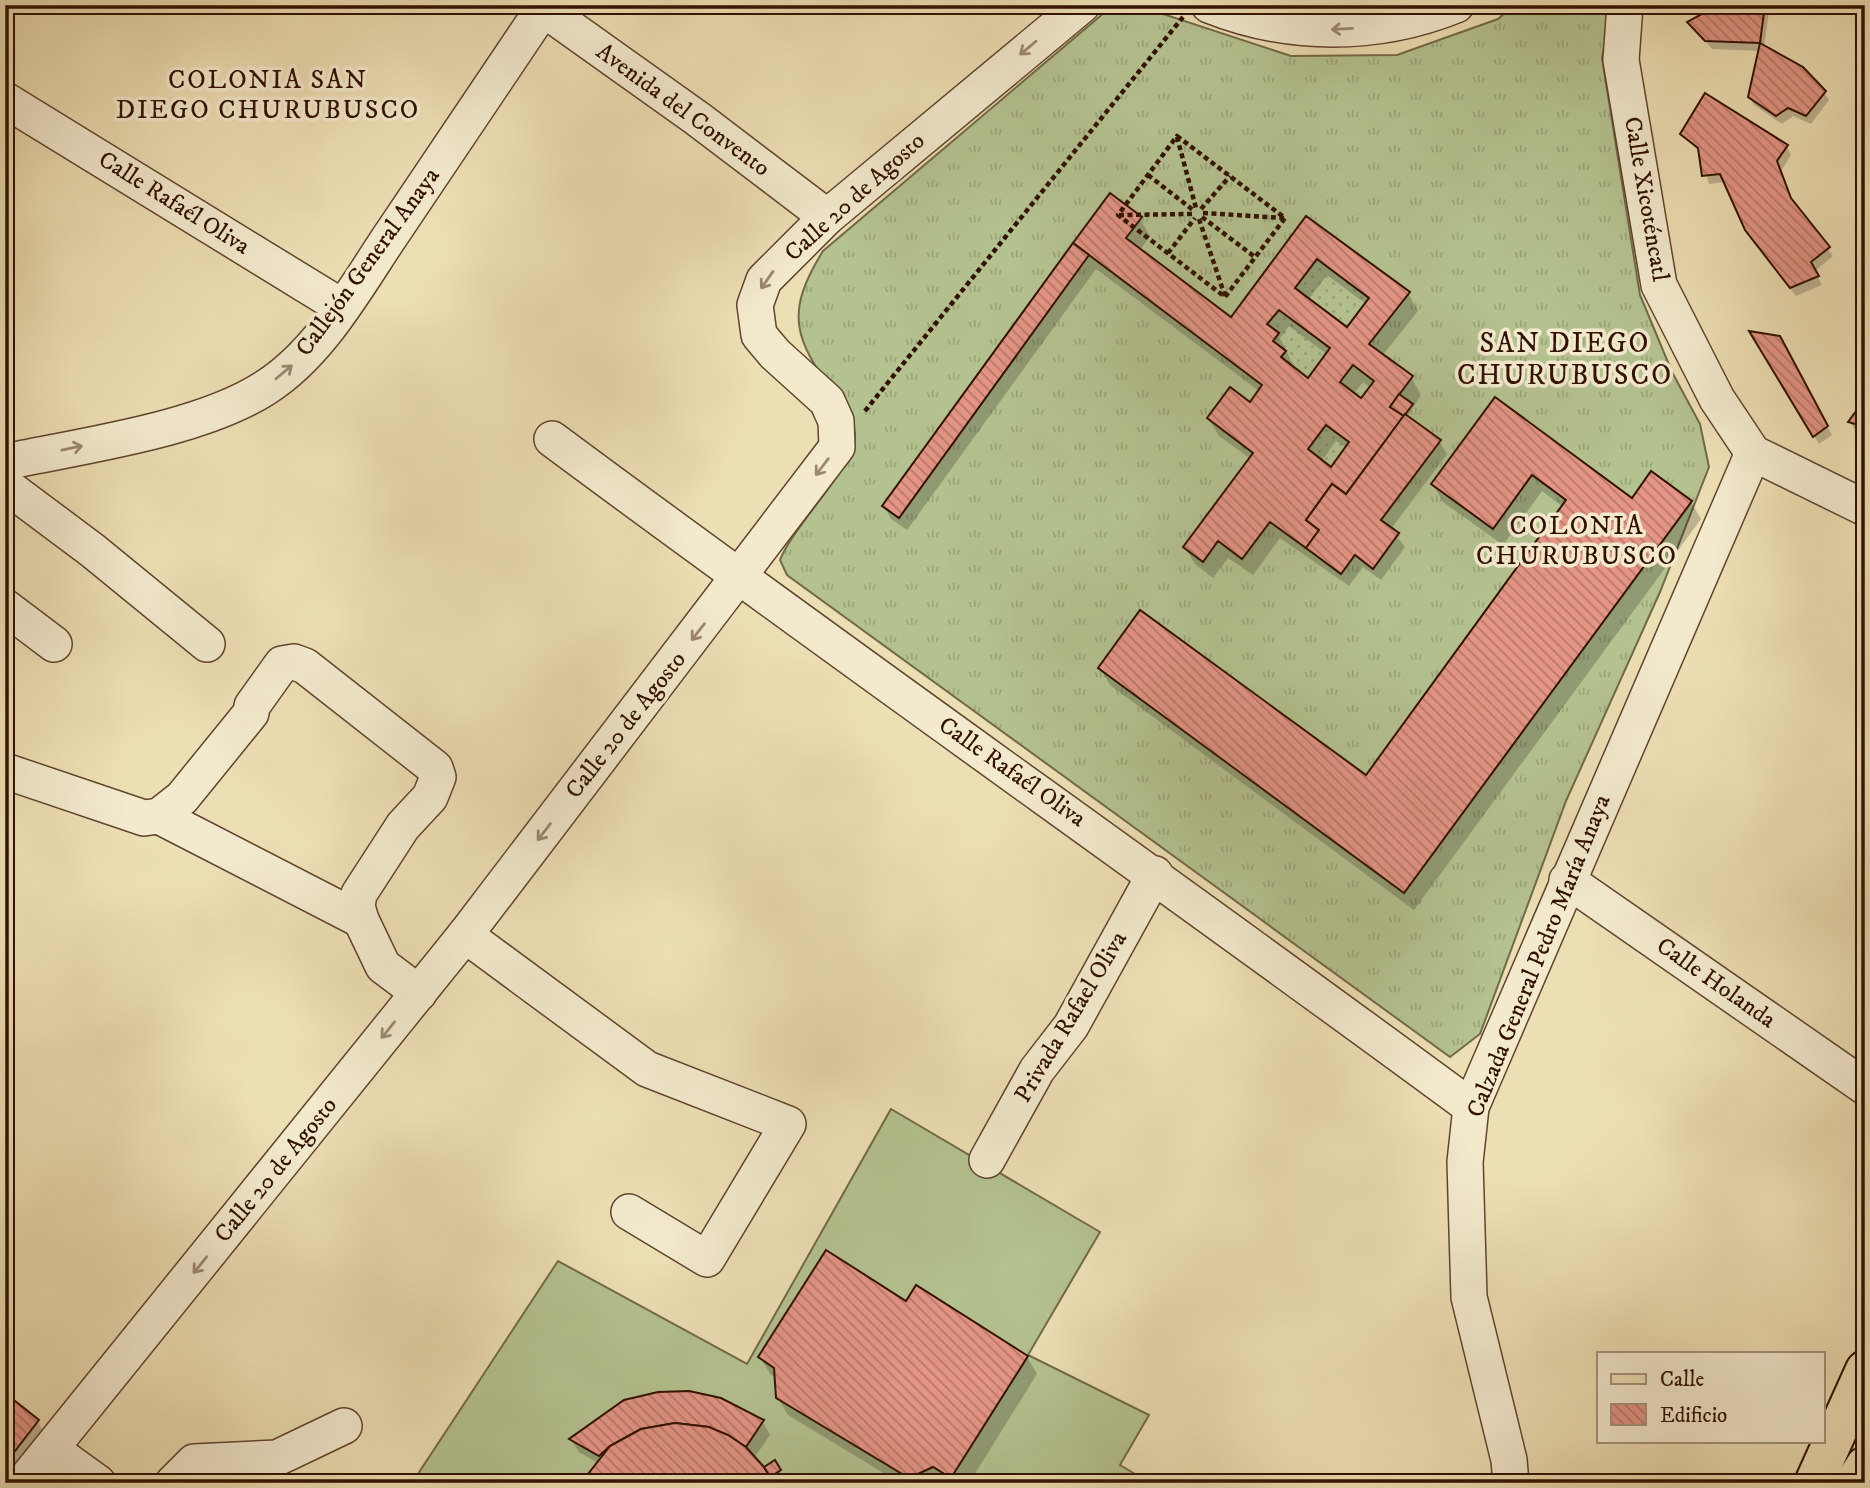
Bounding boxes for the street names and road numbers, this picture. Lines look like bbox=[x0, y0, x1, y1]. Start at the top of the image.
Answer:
street label: Avenida del Convento bbox=[590, 37, 776, 183]
street label: Calle Xicoténcatl bbox=[1617, 114, 1675, 284]
street label: Calle 20 de Agosto bbox=[779, 126, 931, 268]
street label: Calle Rafaél Oliva bbox=[93, 144, 256, 262]
street label: Callejón General Anaya bbox=[290, 161, 447, 362]
street label: Calle 20 de Agosto bbox=[559, 645, 693, 805]
street label: Calle Rafaél Oliva bbox=[933, 710, 1092, 834]
street label: Calzada General Pedro María Anaya bbox=[1460, 790, 1618, 1122]
street label: Privada Rafael Oliva bbox=[1008, 925, 1134, 1108]
street label: Calle Holanda bbox=[1650, 931, 1782, 1036]
street label: Calle 20 de Agosto bbox=[208, 1091, 344, 1249]

